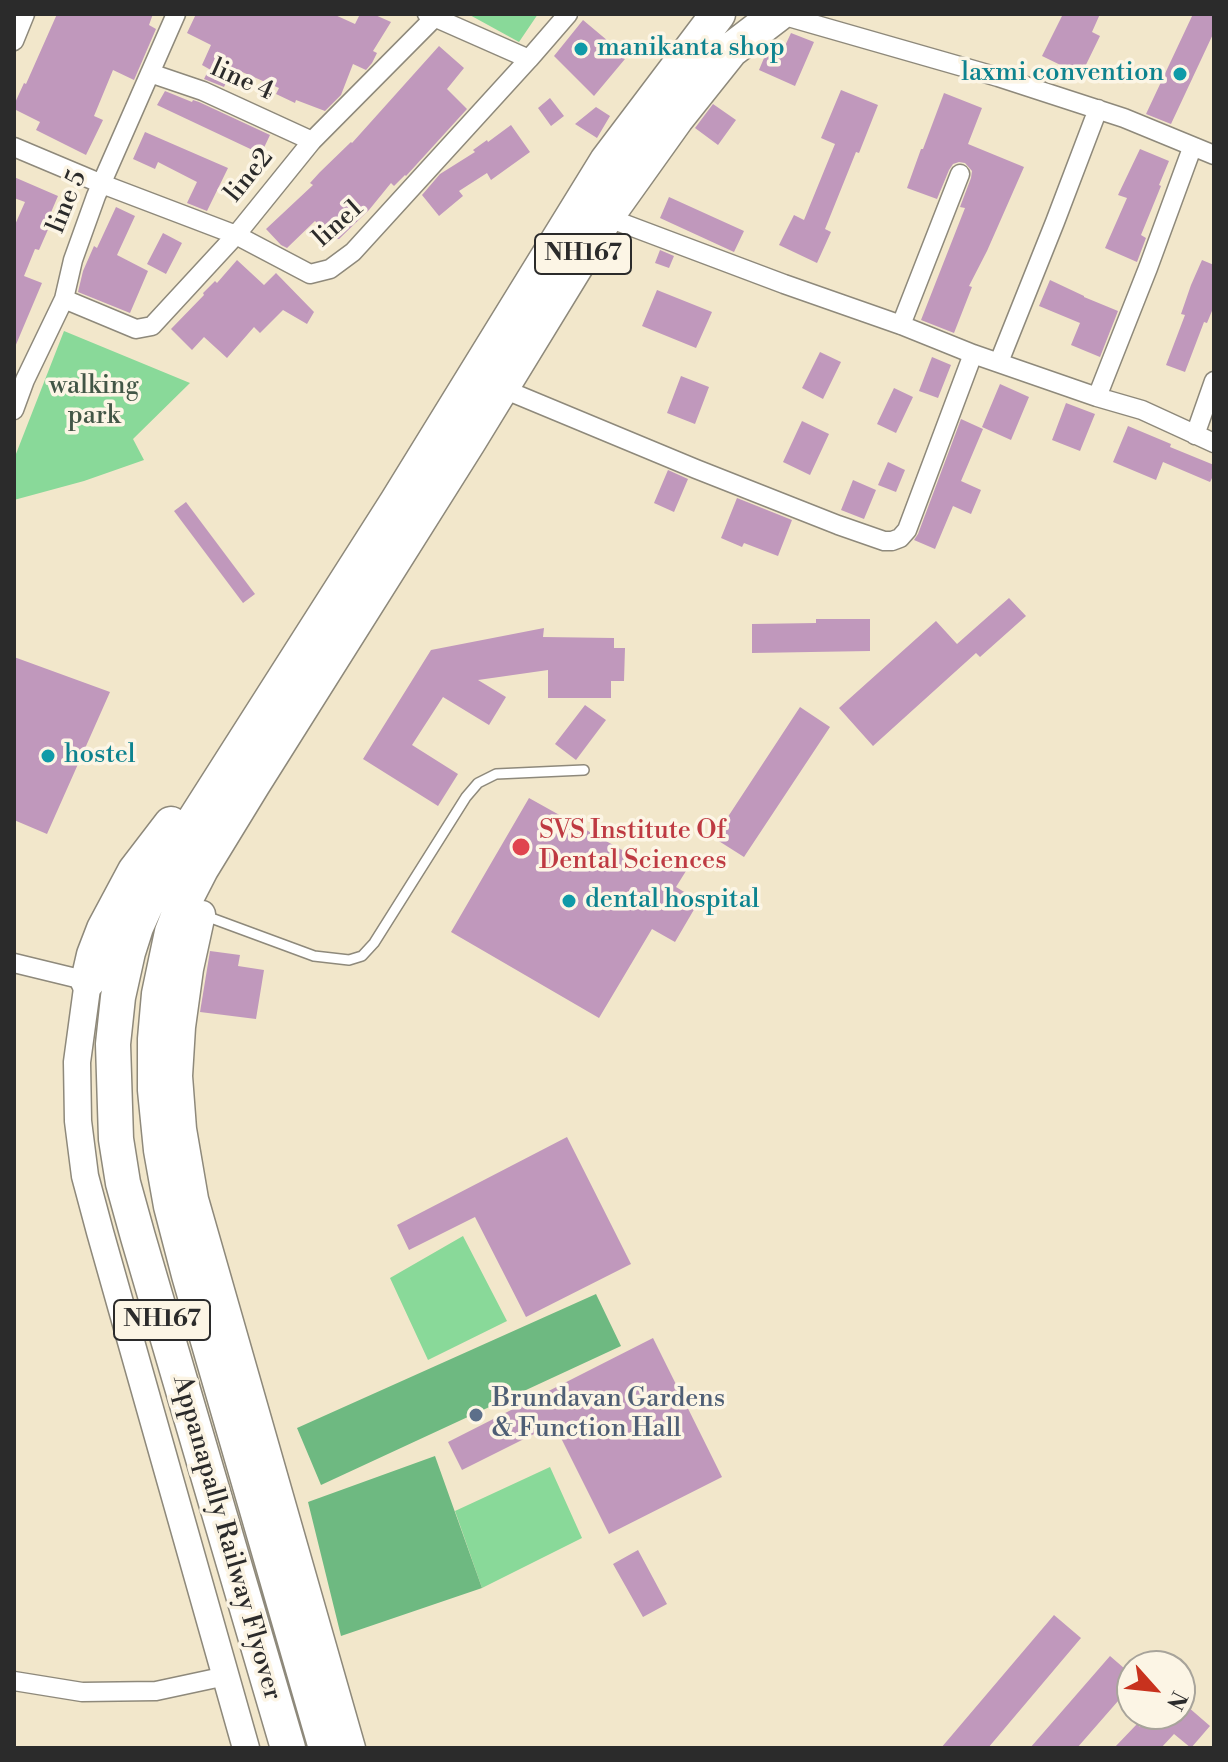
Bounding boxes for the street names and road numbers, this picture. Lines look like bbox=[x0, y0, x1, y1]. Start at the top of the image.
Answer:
street label: line 4 bbox=[206, 53, 278, 109]
street label: line2 bbox=[219, 143, 281, 209]
street label: line 5 bbox=[41, 166, 95, 238]
street label: line1 bbox=[308, 194, 370, 254]
road number: NH167 bbox=[535, 234, 631, 274]
road number: NH167 bbox=[114, 1300, 210, 1340]
street label: Appanapally Railway Flyover bbox=[165, 1372, 287, 1704]

